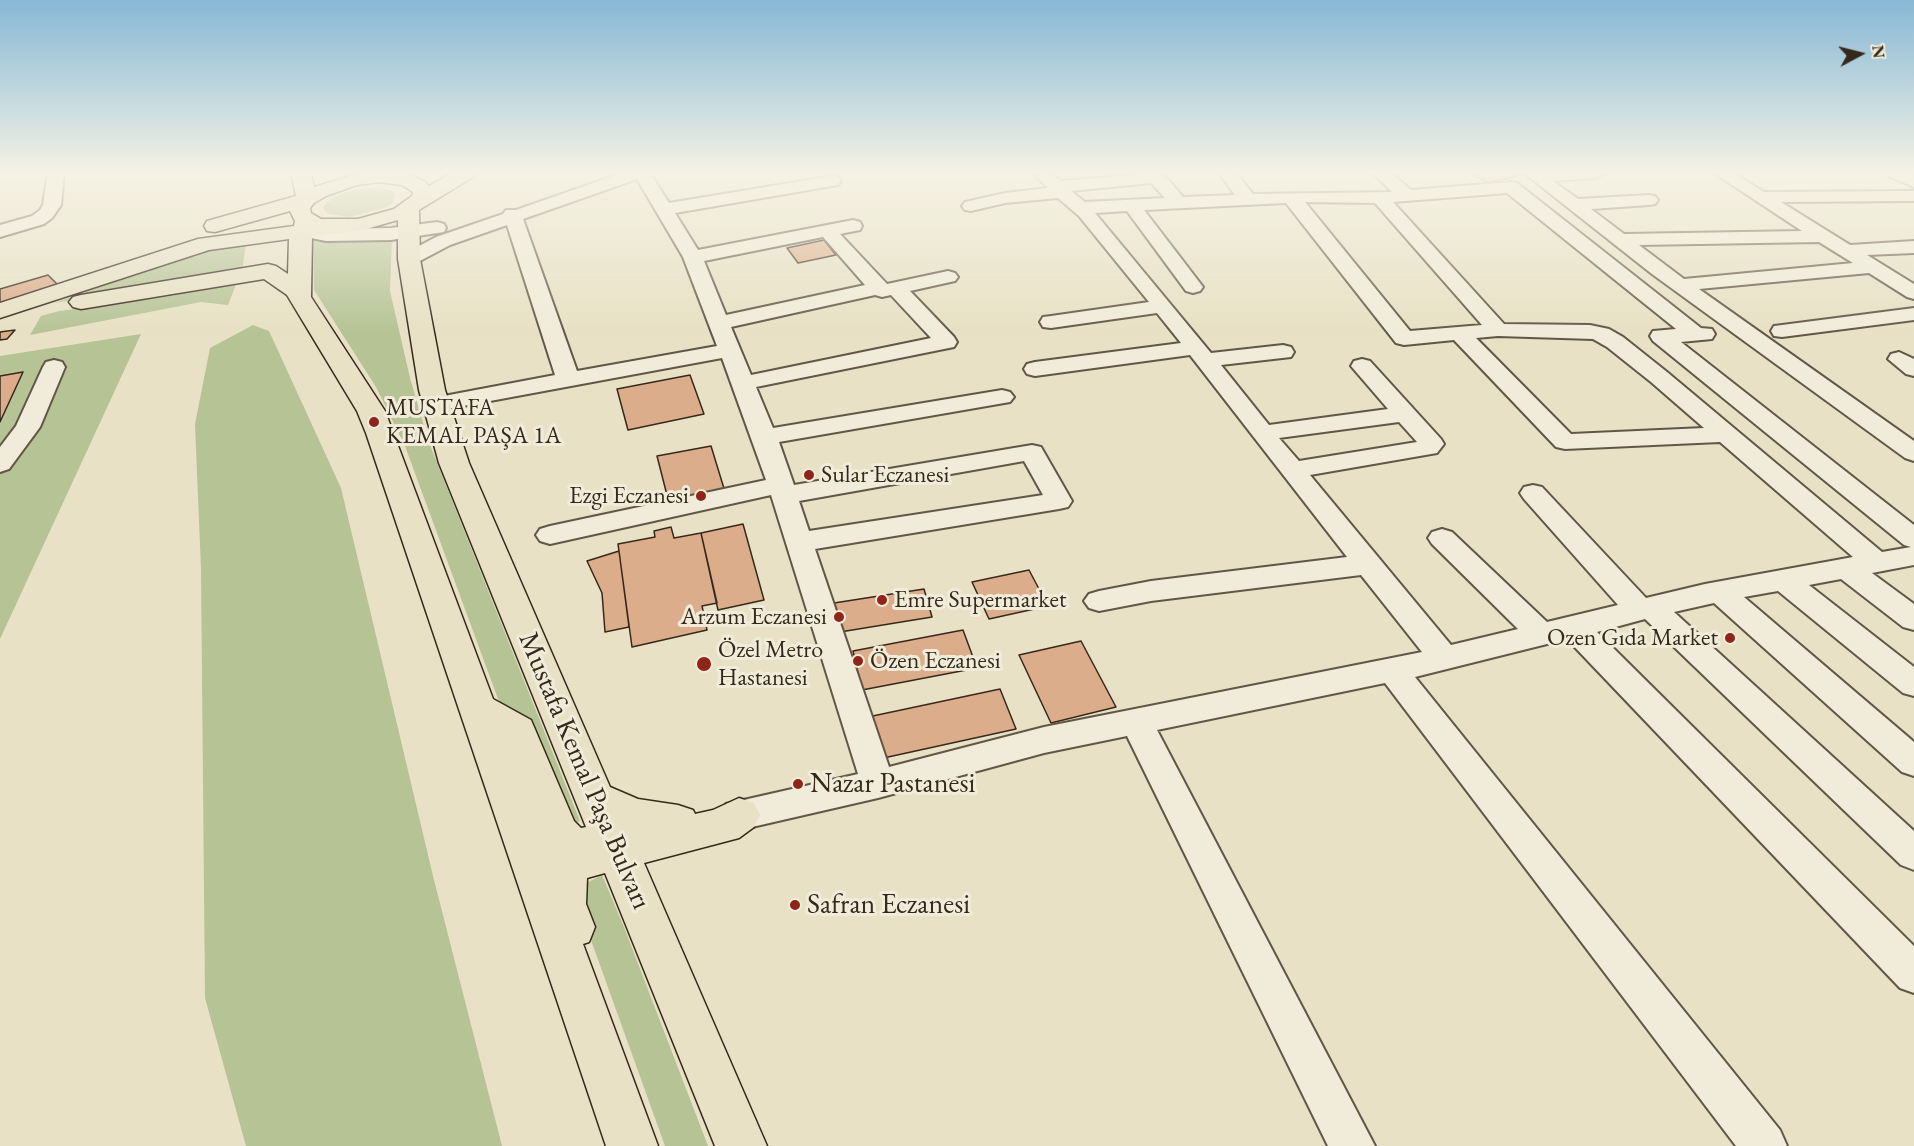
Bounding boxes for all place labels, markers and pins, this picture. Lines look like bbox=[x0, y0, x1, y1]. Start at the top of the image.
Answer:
place label: MUSTAFA KEMAL PAŞA 1A bbox=[386, 394, 561, 450]
marker: MUSTAFA KEMAL PAŞA 1A bbox=[367, 415, 381, 429]
place label: Sular Eczanesi bbox=[821, 461, 949, 489]
marker: Sular Eczanesi bbox=[802, 468, 816, 482]
place label: Ezgi Eczanesi bbox=[569, 482, 689, 510]
marker: Ezgi Eczanesi bbox=[694, 489, 708, 503]
place label: Emre Supermarket bbox=[894, 586, 1066, 614]
marker: Emre Supermarket bbox=[875, 593, 889, 607]
place label: Arzum Eczanesi bbox=[681, 603, 827, 631]
marker: Arzum Eczanesi bbox=[832, 610, 846, 624]
place label: Ozen Gıda Market bbox=[1547, 624, 1718, 652]
marker: Ozen Gıda Market bbox=[1723, 631, 1737, 645]
place label: Özel Metro Hastanesi bbox=[718, 636, 823, 692]
place label: Özen Eczanesi bbox=[870, 647, 1001, 675]
marker: Özen Eczanesi bbox=[851, 654, 865, 668]
marker: Özel Metro Hastanesi bbox=[695, 655, 713, 673]
place label: Nazar Pastanesi bbox=[810, 767, 975, 801]
marker: Nazar Pastanesi bbox=[791, 777, 805, 791]
place label: Safran Eczanesi bbox=[807, 888, 970, 922]
marker: Safran Eczanesi bbox=[788, 898, 802, 912]

